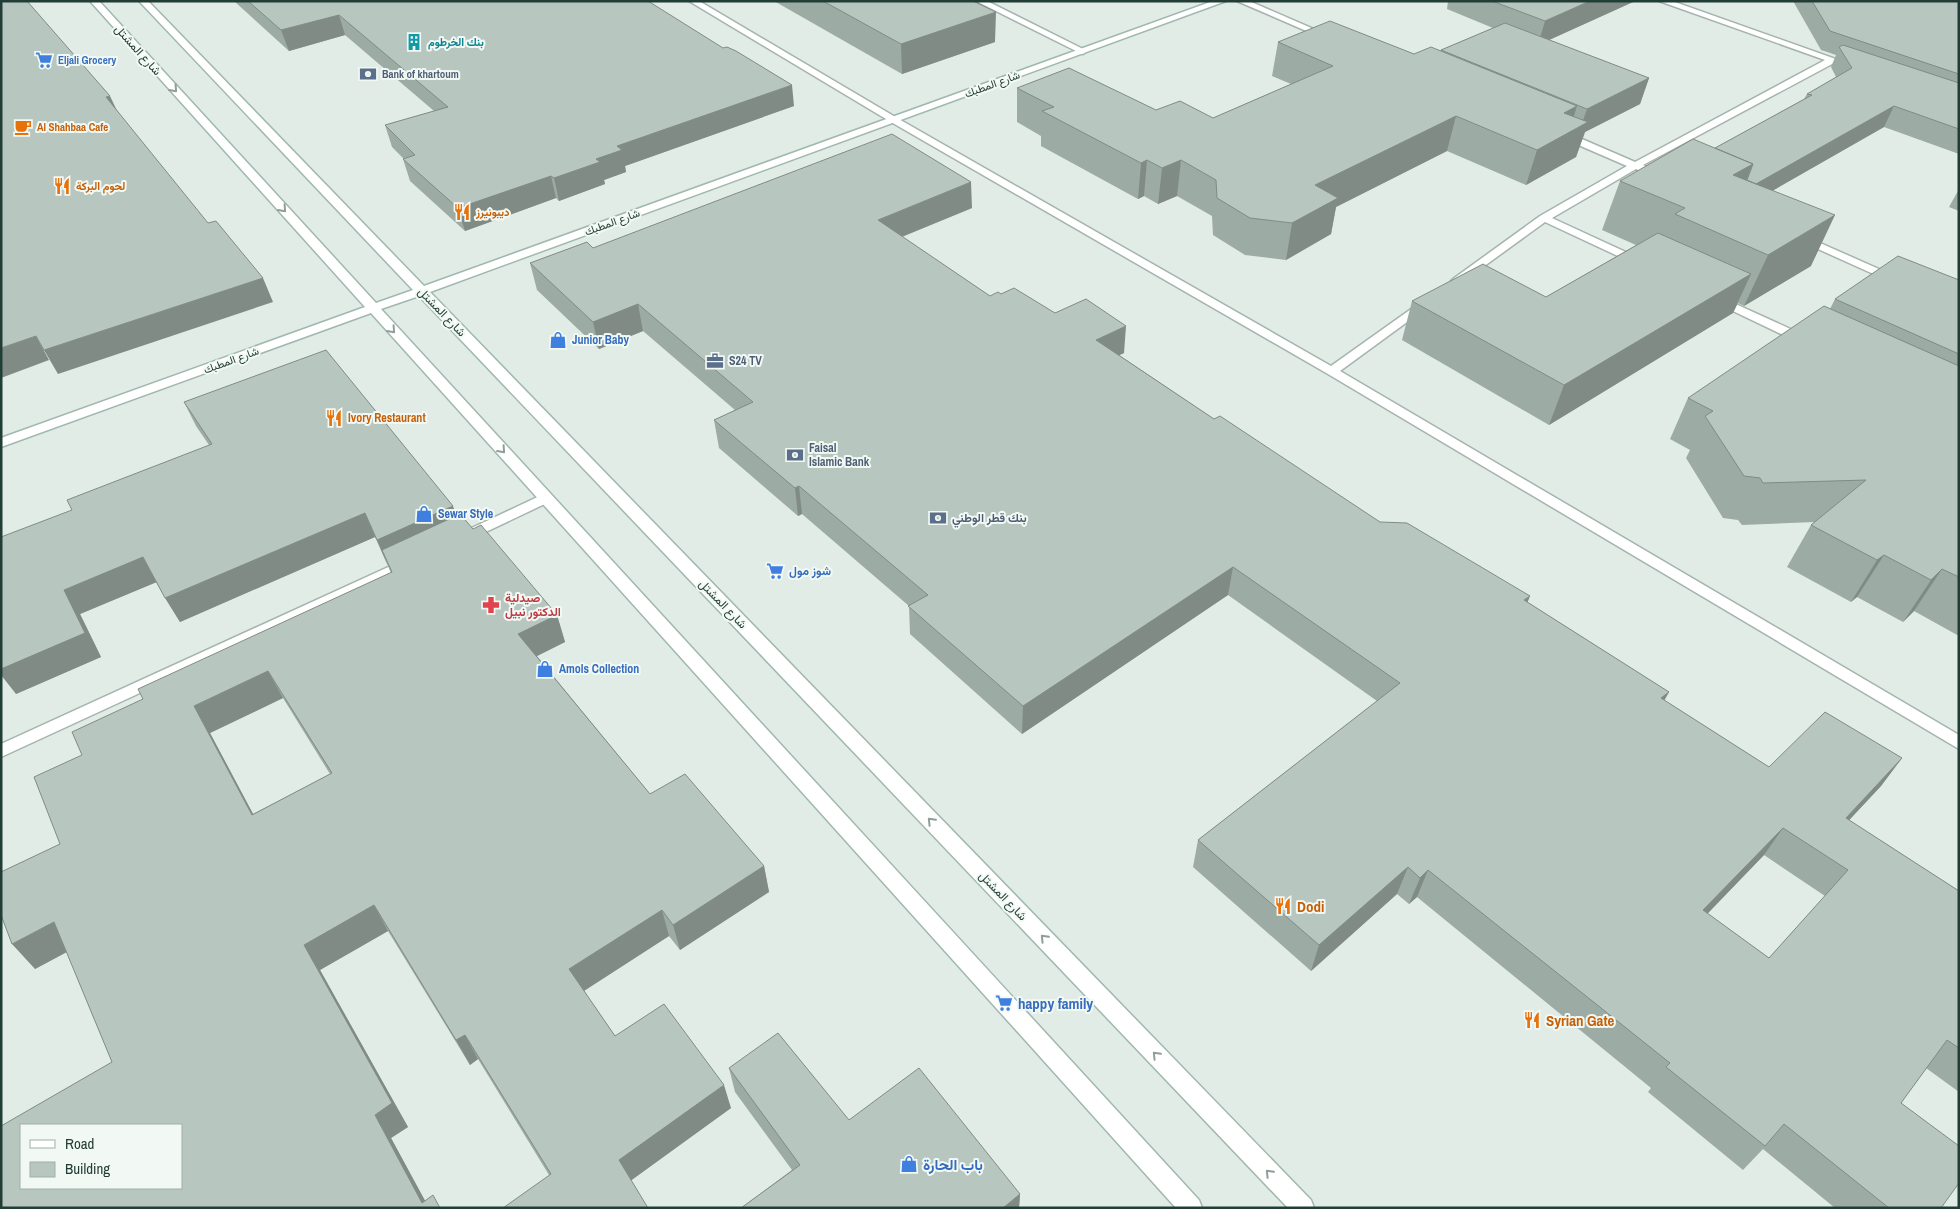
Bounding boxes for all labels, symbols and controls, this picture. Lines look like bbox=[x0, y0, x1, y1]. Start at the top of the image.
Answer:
street label: شارع المشتل bbox=[110, 21, 165, 79]
building icon: بنك الخرطوم bbox=[404, 32, 424, 52]
place label: بنك الخرطوم bbox=[428, 35, 484, 50]
supermarket icon: Eljali Grocery bbox=[34, 50, 54, 70]
place label: Eljali Grocery bbox=[58, 53, 116, 67]
bank icon: Bank of khartoum bbox=[358, 64, 378, 84]
place label: Bank of khartoum bbox=[382, 67, 459, 81]
street label: شارع المطبك bbox=[962, 67, 1022, 101]
one-way arrow bbox=[168, 84, 177, 93]
cafe icon: Al Shahbaa Cafe bbox=[13, 117, 33, 137]
place label: Al Shahbaa Cafe bbox=[37, 120, 108, 134]
restaurant icon: لحوم البركة bbox=[52, 176, 72, 196]
place label: لحوم البركة bbox=[76, 179, 125, 194]
restaurant icon: ديبونيرز bbox=[452, 202, 472, 222]
one-way arrow bbox=[277, 204, 286, 213]
place label: ديبونيرز bbox=[475, 205, 510, 219]
street label: شارع المطبك bbox=[582, 205, 642, 239]
street label: شارع المشتل bbox=[414, 284, 470, 341]
one-way arrow bbox=[386, 324, 395, 333]
shop icon: Junior Baby bbox=[548, 330, 568, 350]
place label: Junior Baby bbox=[572, 332, 629, 348]
street label: شارع المطبك bbox=[201, 343, 261, 377]
office icon: S24 TV bbox=[705, 351, 725, 371]
place label: S24 TV bbox=[729, 353, 762, 369]
restaurant icon: Ivory Restaurant bbox=[324, 408, 344, 428]
place label: Ivory Restaurant bbox=[348, 410, 426, 426]
place label: Faisal Islamic Bank bbox=[809, 440, 870, 470]
one-way arrow bbox=[496, 444, 505, 453]
bank icon: Faisal Islamic Bank bbox=[785, 445, 805, 465]
shop icon: Sewar Style bbox=[414, 504, 434, 524]
place label: Sewar Style bbox=[438, 506, 494, 522]
bank icon: بنك قطر الوطني bbox=[928, 508, 948, 528]
place label: بنك قطر الوطني bbox=[952, 510, 1027, 528]
supermarket icon: شوز مول bbox=[765, 561, 785, 581]
place label: شوز مول bbox=[789, 563, 831, 579]
street label: شارع المشتل bbox=[695, 576, 751, 633]
place label: صيدلية الدكتور نبيل bbox=[505, 590, 561, 620]
pharmacy icon: صيدلية الدكتور نبيل bbox=[481, 595, 501, 615]
shop icon: Amols Collection bbox=[535, 659, 555, 679]
place label: Amols Collection bbox=[559, 661, 639, 677]
one-way arrow bbox=[928, 818, 937, 827]
street label: شارع المشتل bbox=[975, 868, 1031, 925]
restaurant icon: Dodi bbox=[1273, 896, 1293, 916]
place label: Dodi bbox=[1297, 896, 1324, 917]
one-way arrow bbox=[1041, 935, 1050, 944]
supermarket icon: happy family bbox=[994, 993, 1014, 1013]
place label: happy family bbox=[1018, 993, 1093, 1014]
restaurant icon: Syrian Gate bbox=[1522, 1010, 1542, 1030]
place label: Syrian Gate bbox=[1546, 1010, 1615, 1031]
one-way arrow bbox=[1153, 1052, 1162, 1061]
legend bbox=[20, 1124, 182, 1189]
text: Road bbox=[65, 1133, 94, 1154]
shop icon: باب الحارة bbox=[899, 1154, 919, 1174]
place label: باب الحارة bbox=[923, 1154, 983, 1175]
text: Building bbox=[65, 1158, 110, 1179]
one-way arrow bbox=[1266, 1169, 1275, 1178]

